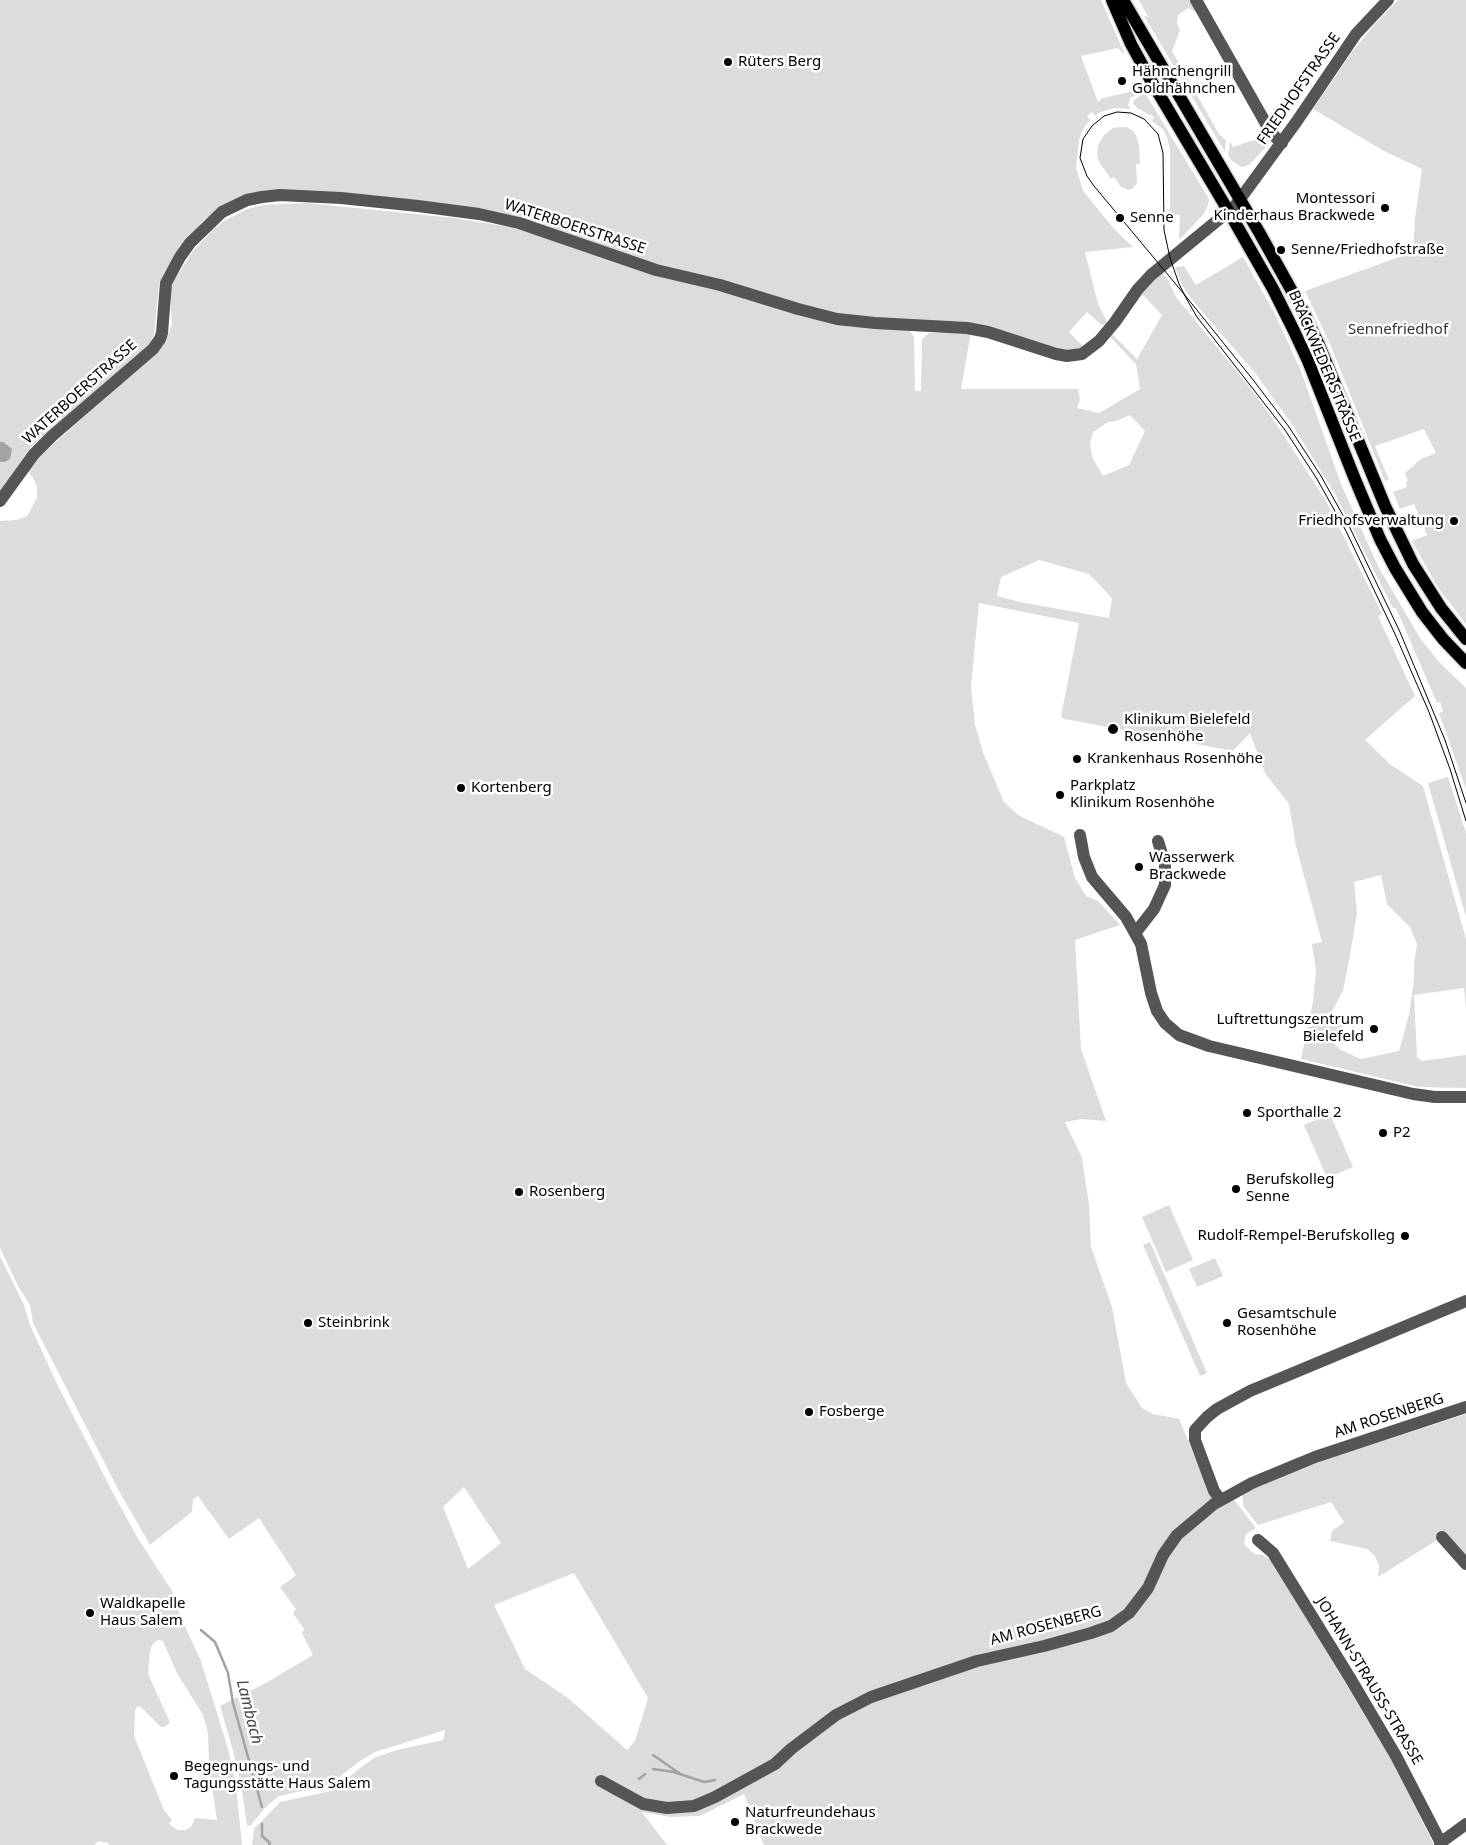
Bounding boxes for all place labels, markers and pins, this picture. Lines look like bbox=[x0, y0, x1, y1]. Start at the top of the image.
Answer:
place label: Rüters Berg bbox=[738, 53, 821, 71]
marker: Rüters Berg bbox=[722, 56, 734, 68]
place label: Hähnchengrill Goldhähnchen bbox=[1132, 63, 1236, 98]
marker: Hähnchengrill Goldhähnchen bbox=[1116, 75, 1128, 87]
place label: Montessori Kinderhaus Brackwede bbox=[1213, 190, 1375, 225]
marker: Montessori Kinderhaus Brackwede bbox=[1379, 202, 1391, 214]
place label: Senne bbox=[1130, 209, 1174, 227]
marker: Senne bbox=[1114, 212, 1126, 224]
place label: Senne/Friedhofstraße bbox=[1291, 241, 1444, 259]
marker: Senne/Friedhofstraße bbox=[1275, 244, 1287, 256]
place label: Friedhofsverwaltung bbox=[1298, 512, 1444, 530]
marker: Friedhofsverwaltung bbox=[1448, 515, 1460, 527]
place label: Klinikum Bielefeld Rosenhöhe bbox=[1124, 711, 1250, 746]
marker: Klinikum Bielefeld Rosenhöhe bbox=[1106, 722, 1120, 736]
place label: Krankenhaus Rosenhöhe bbox=[1087, 750, 1263, 768]
marker: Krankenhaus Rosenhöhe bbox=[1071, 753, 1083, 765]
place label: Parkplatz Klinikum Rosenhöhe bbox=[1070, 777, 1215, 812]
place label: Kortenberg bbox=[471, 779, 552, 797]
marker: Kortenberg bbox=[455, 782, 467, 794]
marker: Parkplatz Klinikum Rosenhöhe bbox=[1054, 789, 1066, 801]
place label: Wasserwerk Brackwede bbox=[1149, 849, 1235, 884]
marker: Wasserwerk Brackwede bbox=[1133, 861, 1145, 873]
place label: Luftrettungszentrum Bielefeld bbox=[1216, 1011, 1364, 1046]
marker: Luftrettungszentrum Bielefeld bbox=[1368, 1023, 1380, 1035]
place label: Sporthalle 2 bbox=[1257, 1104, 1342, 1122]
marker: Sporthalle 2 bbox=[1241, 1107, 1253, 1119]
place label: P2 bbox=[1393, 1124, 1411, 1142]
marker: P2 bbox=[1377, 1127, 1389, 1139]
place label: Berufskolleg Senne bbox=[1246, 1171, 1335, 1206]
place label: Rosenberg bbox=[529, 1183, 605, 1201]
marker: Berufskolleg Senne bbox=[1230, 1183, 1242, 1195]
marker: Rosenberg bbox=[513, 1186, 525, 1198]
place label: Rudolf-Rempel-Berufskolleg bbox=[1198, 1227, 1395, 1245]
marker: Rudolf-Rempel-Berufskolleg bbox=[1399, 1230, 1411, 1242]
place label: Gesamtschule Rosenhöhe bbox=[1237, 1305, 1337, 1340]
place label: Steinbrink bbox=[318, 1314, 390, 1332]
marker: Steinbrink bbox=[302, 1317, 314, 1329]
marker: Gesamtschule Rosenhöhe bbox=[1221, 1317, 1233, 1329]
place label: Fosberge bbox=[819, 1403, 884, 1421]
marker: Fosberge bbox=[803, 1406, 815, 1418]
place label: Waldkapelle Haus Salem bbox=[100, 1595, 185, 1630]
marker: Waldkapelle Haus Salem bbox=[84, 1607, 96, 1619]
place label: Begegnungs- und Tagungsstätte Haus Salem bbox=[184, 1758, 371, 1793]
marker: Begegnungs- und Tagungsstätte Haus Salem bbox=[168, 1770, 180, 1782]
place label: Naturfreundehaus Brackwede bbox=[745, 1804, 876, 1839]
marker: Naturfreundehaus Brackwede bbox=[729, 1816, 741, 1828]

